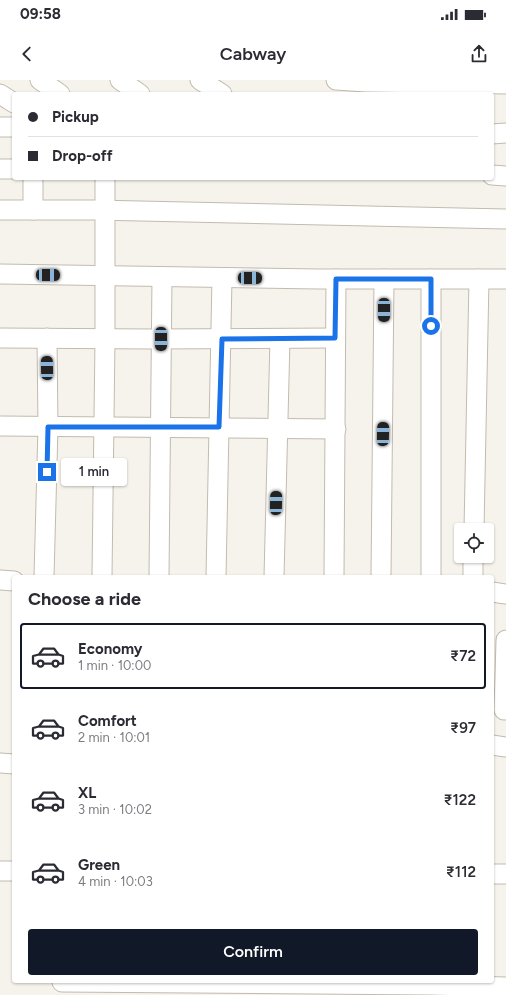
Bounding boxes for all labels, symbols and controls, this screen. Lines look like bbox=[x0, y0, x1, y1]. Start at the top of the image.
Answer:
text: 09:58 bbox=[20, 5, 61, 23]
icon: back bbox=[16, 43, 38, 65]
text: Cabway bbox=[220, 43, 286, 65]
icon: share bbox=[468, 43, 490, 65]
text: Pickup bbox=[52, 108, 99, 126]
text: Drop-off bbox=[52, 147, 113, 165]
car bbox=[36, 269, 60, 281]
car bbox=[238, 272, 262, 284]
car bbox=[378, 298, 390, 322]
route start bbox=[422, 317, 440, 335]
car bbox=[155, 327, 167, 351]
car bbox=[41, 356, 53, 380]
car bbox=[377, 422, 389, 446]
callout: 1 min bbox=[61, 458, 127, 486]
route end bbox=[38, 463, 56, 481]
text: 1 min bbox=[79, 464, 109, 479]
car bbox=[270, 491, 282, 515]
map controls bbox=[454, 523, 494, 563]
button: locate bbox=[454, 523, 494, 563]
text: Choose a ride bbox=[28, 588, 141, 610]
icon: car bbox=[30, 638, 66, 674]
text: Economy bbox=[78, 640, 143, 658]
text: ₹72 bbox=[450, 647, 476, 665]
text: 1 min · 10:00 bbox=[78, 658, 151, 673]
icon: car bbox=[30, 710, 66, 746]
text: Comfort bbox=[78, 712, 137, 730]
text: ₹97 bbox=[450, 719, 476, 737]
text: 2 min · 10:01 bbox=[78, 730, 150, 745]
icon: car bbox=[30, 782, 66, 818]
text: XL bbox=[78, 784, 96, 802]
text: ₹122 bbox=[443, 791, 476, 809]
text: 3 min · 10:02 bbox=[78, 802, 152, 817]
icon: car bbox=[30, 854, 66, 890]
text: Green bbox=[78, 856, 120, 874]
text: ₹112 bbox=[446, 863, 476, 881]
text: 4 min · 10:03 bbox=[78, 874, 153, 889]
button: Confirm bbox=[28, 929, 478, 975]

